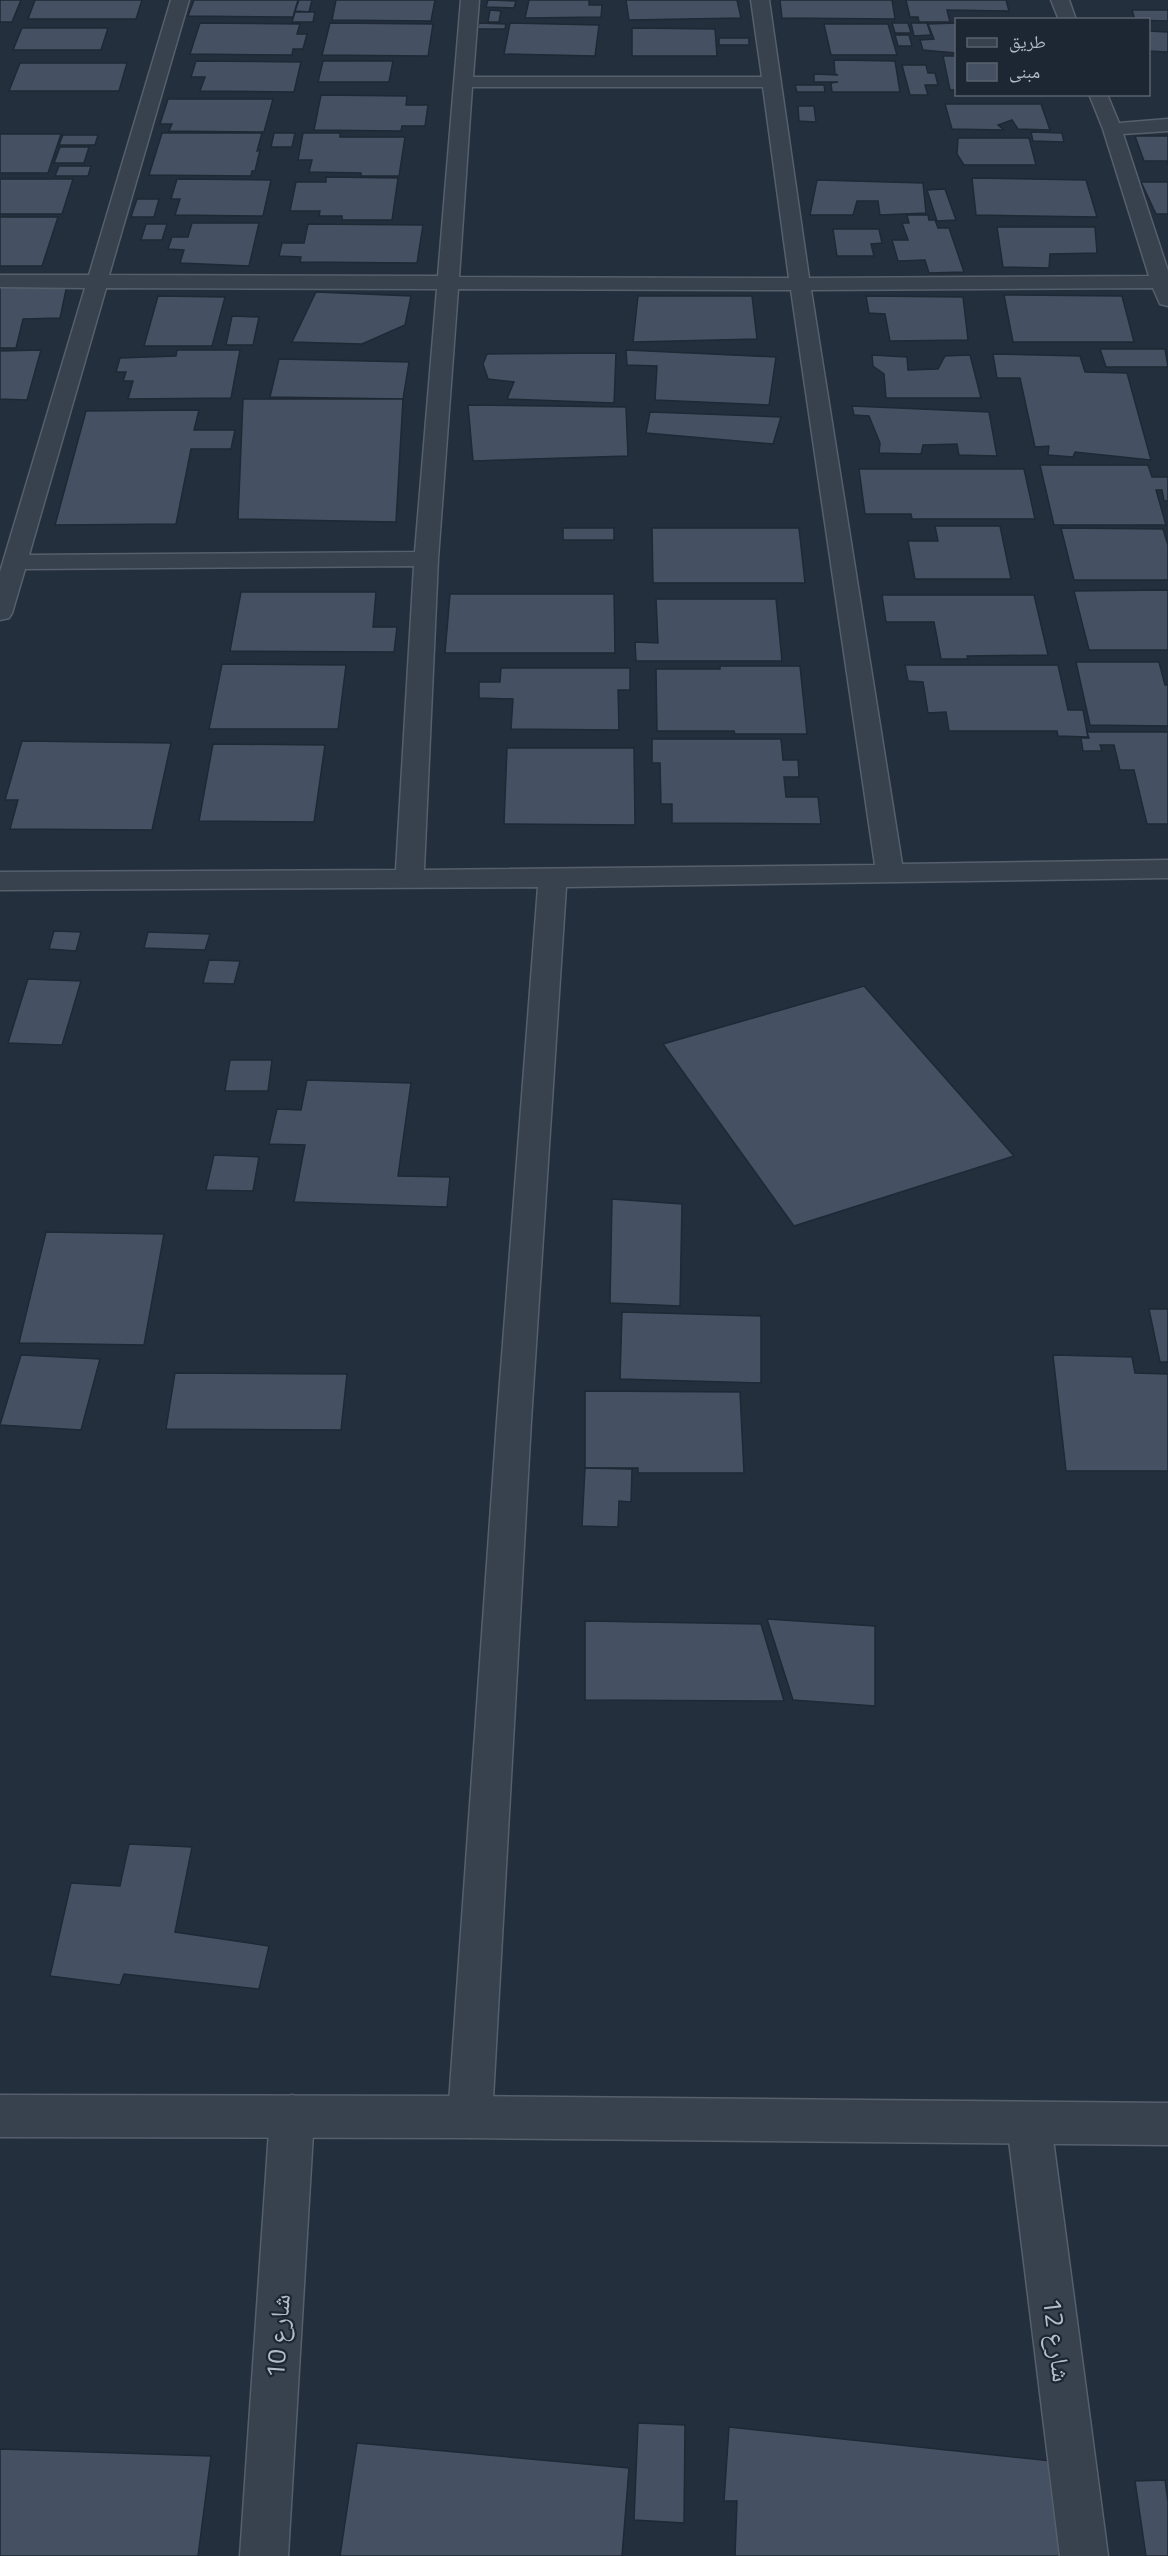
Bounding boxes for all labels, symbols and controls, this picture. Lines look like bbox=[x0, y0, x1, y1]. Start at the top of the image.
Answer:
legend bbox=[955, 18, 1150, 96]
text: طريق bbox=[1009, 28, 1046, 55]
text: مبنى bbox=[1009, 58, 1040, 85]
street label: شارع 10 bbox=[255, 2293, 300, 2379]
street label: شارع 12 bbox=[1033, 2296, 1082, 2384]

